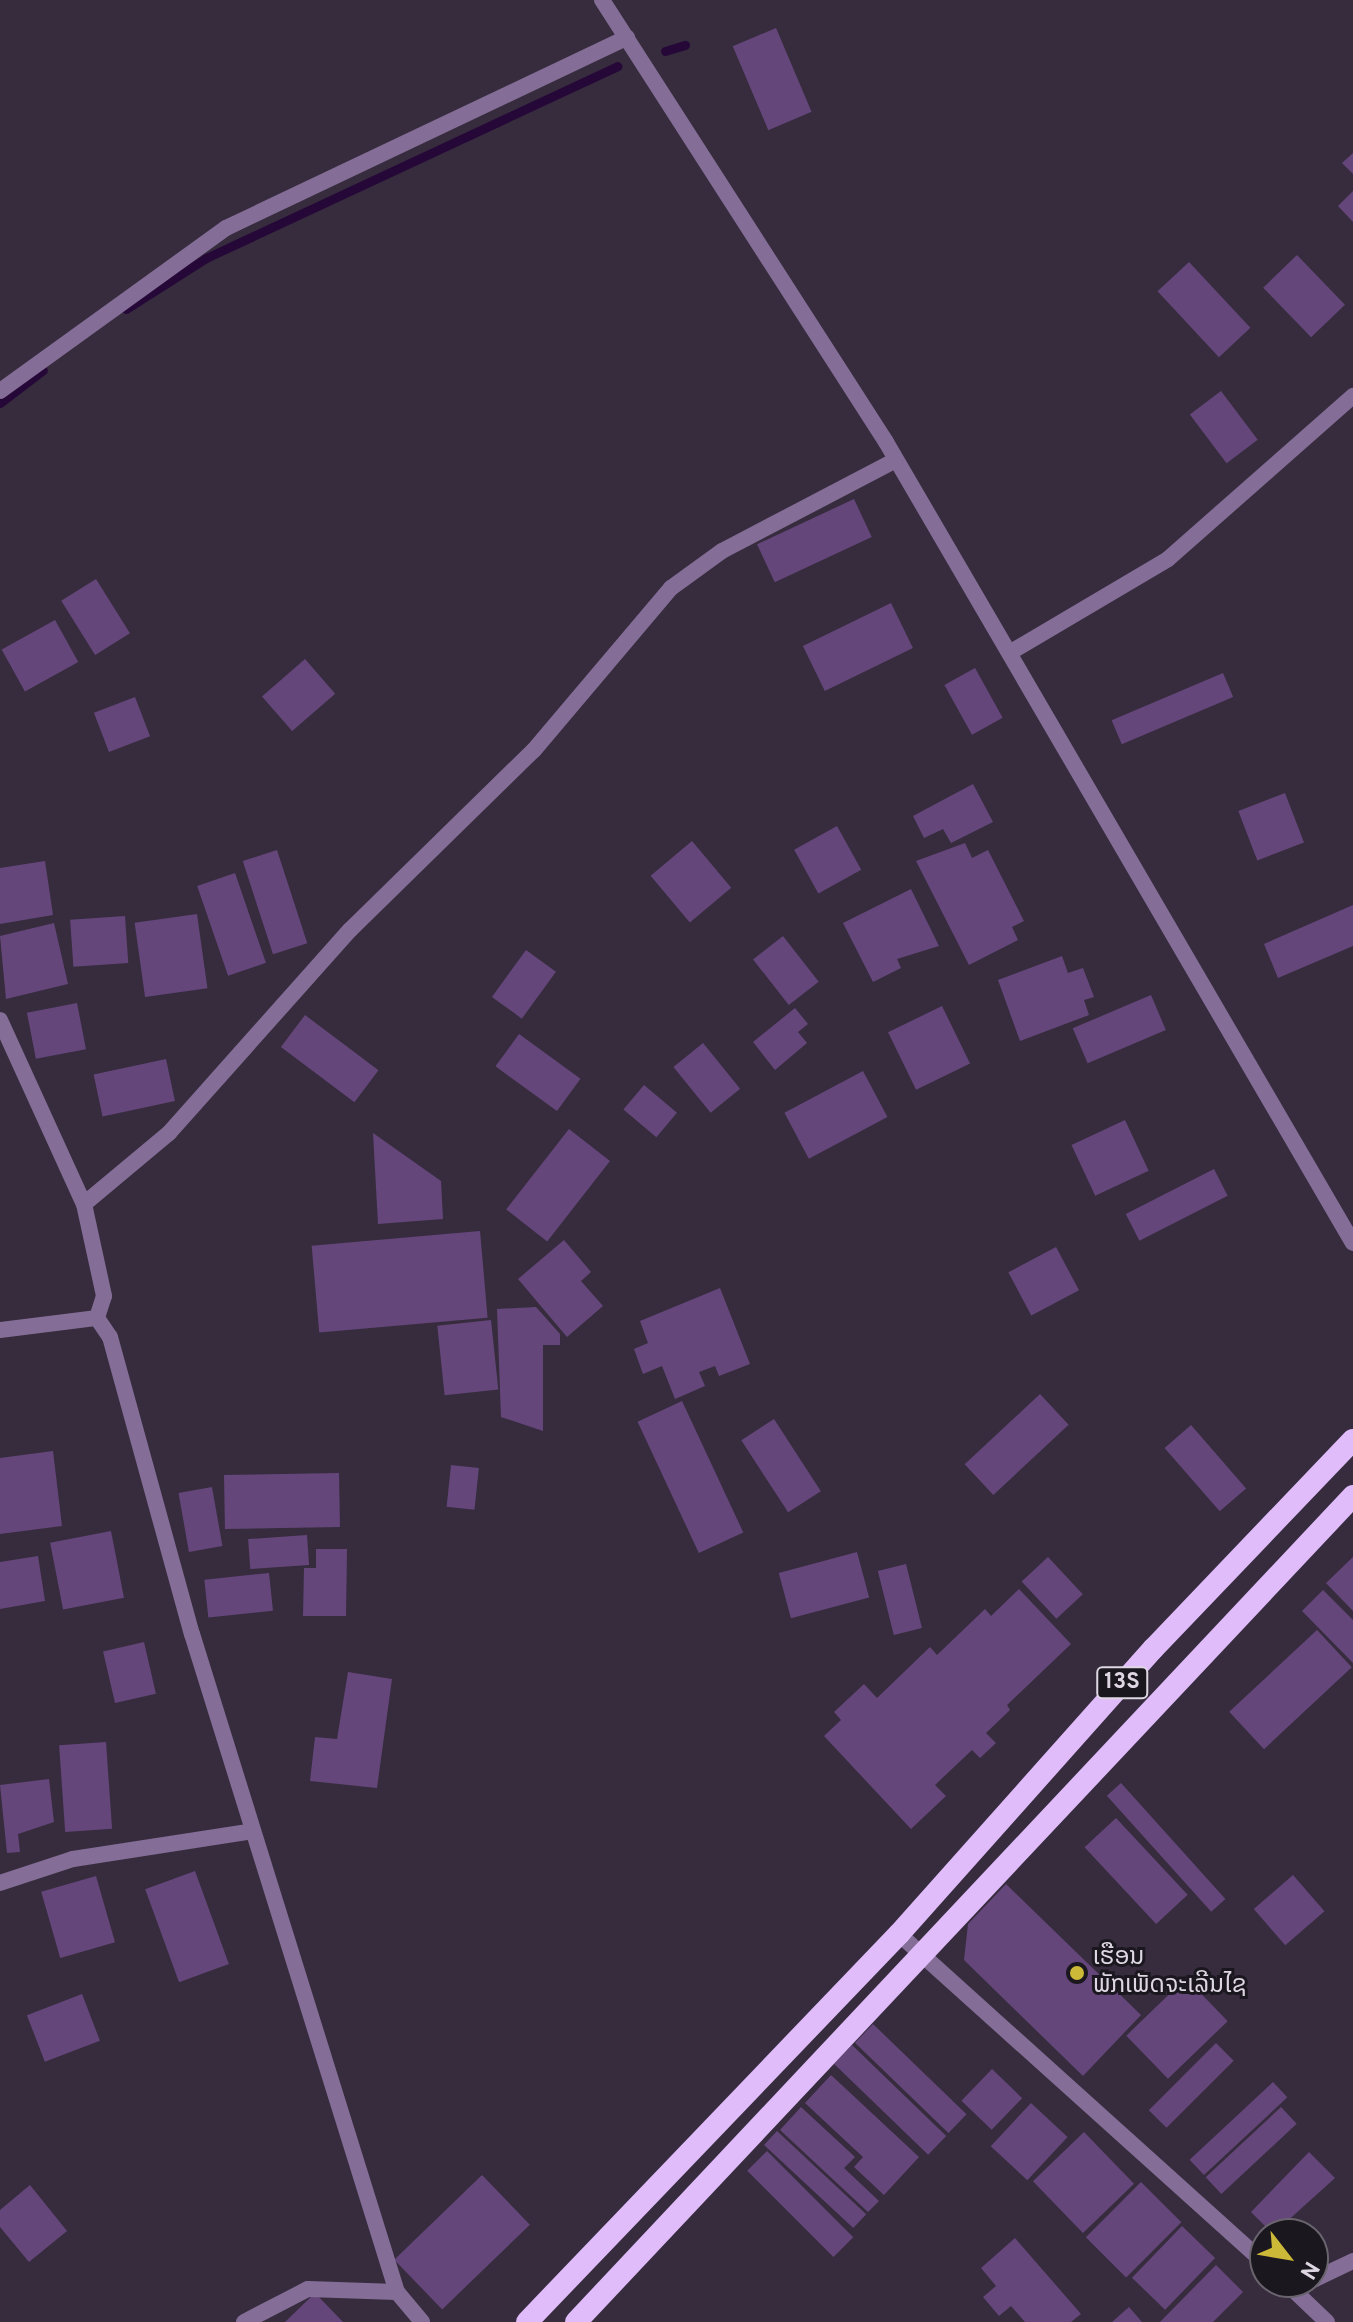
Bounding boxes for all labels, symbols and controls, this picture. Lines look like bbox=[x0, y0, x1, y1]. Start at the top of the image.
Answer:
road number: 13S bbox=[1096, 1665, 1148, 1701]
place label: ເຮືອນ ພັກເພັດຈະເລີນໄຊ bbox=[1093, 1945, 1246, 2001]
marker: ເຮືອນ ພັກເພັດຈະເລີນໄຊ bbox=[1068, 1964, 1086, 1982]
north arrow bbox=[1249, 2218, 1329, 2298]
text: N bbox=[1293, 2256, 1324, 2283]

